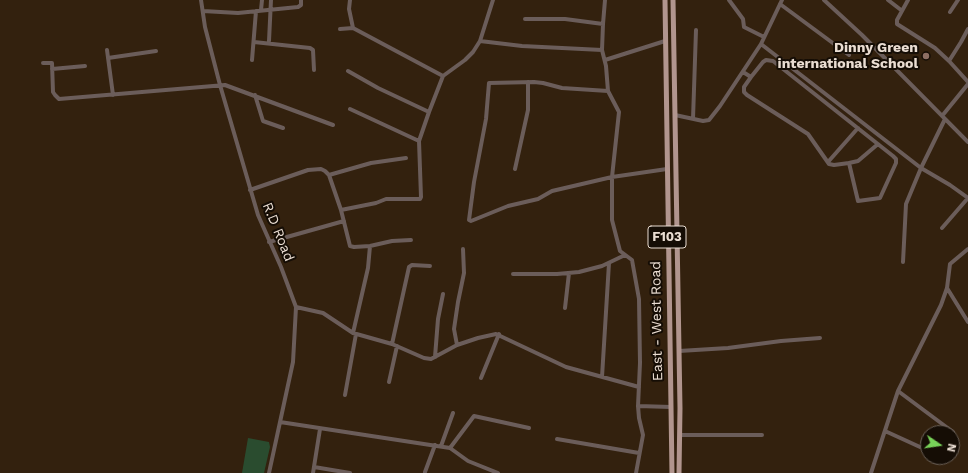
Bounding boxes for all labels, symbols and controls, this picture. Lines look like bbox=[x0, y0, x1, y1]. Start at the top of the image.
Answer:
place label: Dinny Green international School bbox=[778, 40, 918, 72]
marker: Dinny Green international School bbox=[921, 51, 931, 61]
street label: R.D Road bbox=[259, 200, 297, 264]
road number: F103 bbox=[648, 226, 686, 248]
street label: East - West Road bbox=[648, 261, 666, 381]
north arrow bbox=[920, 425, 960, 465]
text: N bbox=[944, 442, 958, 453]

